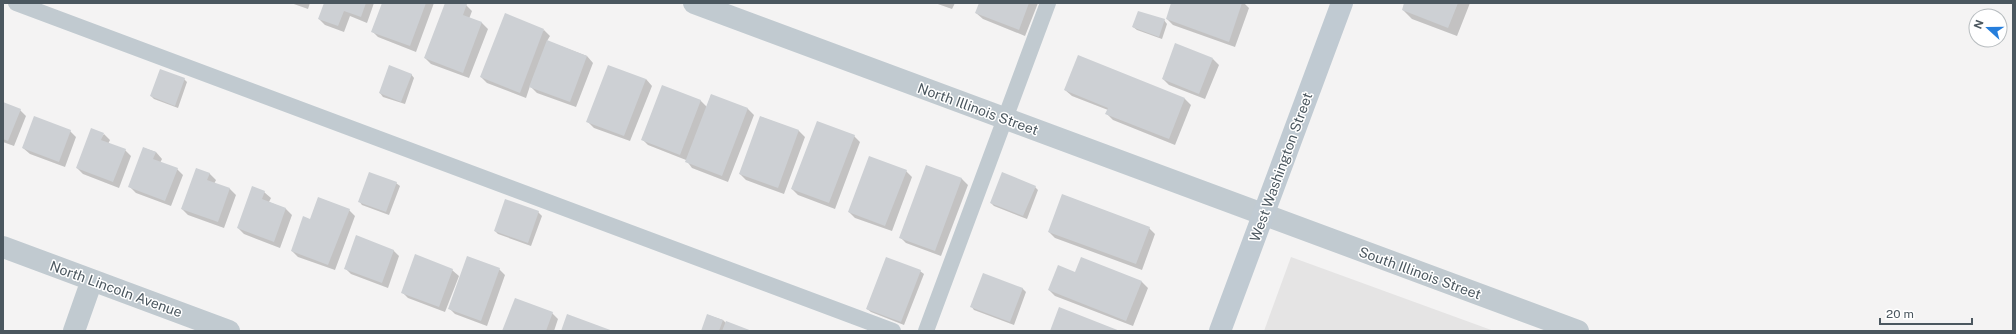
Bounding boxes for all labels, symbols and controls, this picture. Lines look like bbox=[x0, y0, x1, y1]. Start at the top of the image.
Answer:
north arrow bbox=[1968, 8, 2008, 48]
text: N bbox=[1972, 18, 1986, 31]
street label: North Illinois Street bbox=[916, 80, 1040, 138]
street label: West Washington Street bbox=[1247, 90, 1315, 244]
street label: South Illinois Street bbox=[1357, 243, 1483, 303]
street label: North Lincoln Avenue bbox=[48, 258, 184, 320]
scale bar bbox=[1880, 300, 1972, 326]
text: 20 m bbox=[1886, 307, 1914, 321]

